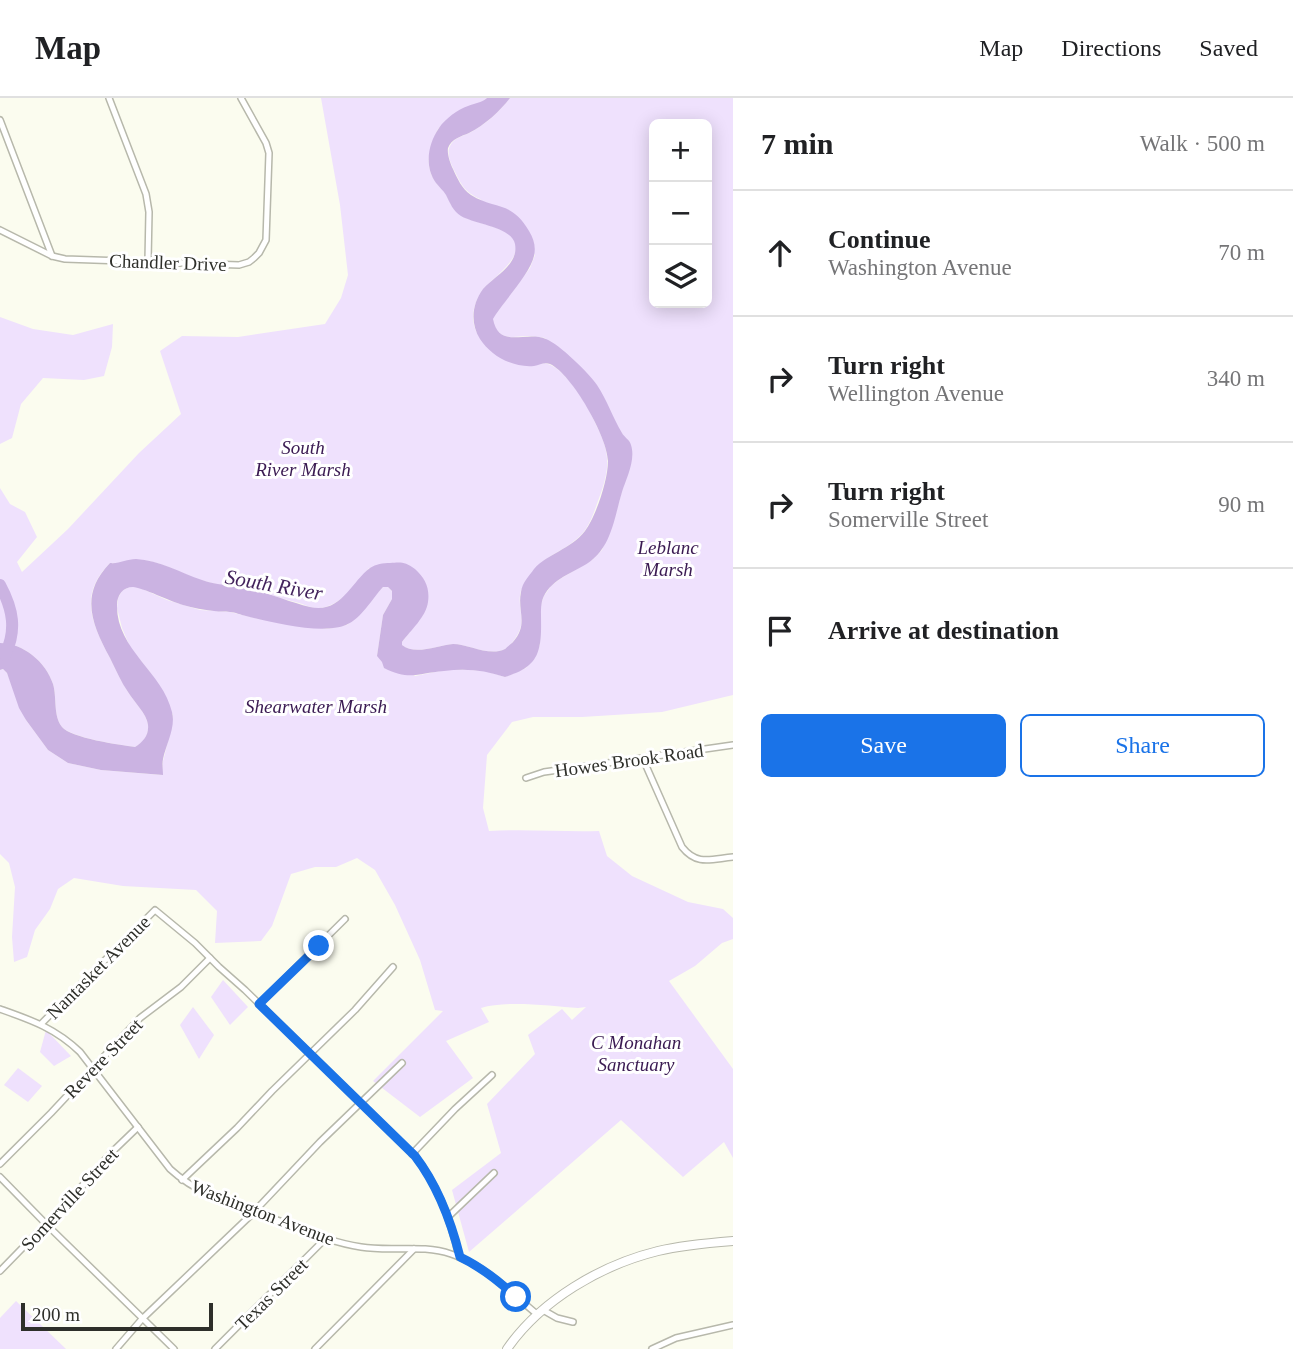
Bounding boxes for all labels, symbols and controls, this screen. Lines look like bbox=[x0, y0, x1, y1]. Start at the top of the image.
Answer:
text: Map bbox=[35, 30, 101, 66]
text: Map bbox=[979, 35, 1023, 61]
text: Directions bbox=[1061, 35, 1161, 61]
text: Saved bbox=[1199, 35, 1258, 61]
map controls bbox=[649, 119, 712, 308]
button: + bbox=[649, 119, 712, 182]
text: 7 min bbox=[761, 127, 834, 160]
text: Walk · 500 m bbox=[1140, 131, 1265, 156]
button: − bbox=[649, 182, 712, 245]
text: Continue bbox=[828, 225, 931, 254]
icon: ahead bbox=[761, 234, 799, 272]
text: 70 m bbox=[1218, 240, 1265, 265]
button: layers bbox=[649, 245, 712, 308]
street label: Chandler Drive bbox=[109, 250, 227, 275]
text: Washington Avenue bbox=[828, 255, 1012, 280]
text: Turn right bbox=[828, 351, 945, 380]
icon: right bbox=[761, 360, 799, 398]
text: 340 m bbox=[1207, 366, 1265, 391]
text: Wellington Avenue bbox=[828, 381, 1004, 406]
park label: South River Marsh bbox=[254, 437, 351, 480]
text: Turn right bbox=[828, 477, 945, 506]
icon: right bbox=[761, 486, 799, 524]
text: 90 m bbox=[1218, 492, 1265, 517]
text: Somerville Street bbox=[828, 507, 988, 532]
park label: Leblanc Marsh bbox=[636, 537, 699, 580]
water label: South River bbox=[223, 565, 325, 606]
icon: arrive bbox=[761, 612, 799, 650]
text: Arrive at destination bbox=[828, 616, 1059, 645]
park label: Shearwater Marsh bbox=[245, 696, 387, 717]
button: Save bbox=[761, 714, 1006, 777]
button: Share bbox=[1020, 714, 1265, 777]
street label: Howes Brook Road bbox=[553, 740, 705, 781]
street label: Nantasket Avenue bbox=[42, 911, 154, 1023]
route end bbox=[303, 930, 334, 961]
street label: Revere Street bbox=[60, 1014, 147, 1103]
park label: C Monahan Sanctuary bbox=[591, 1032, 681, 1075]
street label: Somerville Street bbox=[17, 1143, 123, 1255]
street label: Washington Avenue bbox=[188, 1175, 337, 1249]
street label: Texas Street bbox=[231, 1254, 312, 1335]
route start bbox=[500, 1281, 531, 1312]
scale bar bbox=[21, 1300, 214, 1332]
text: 200 m bbox=[32, 1304, 80, 1325]

